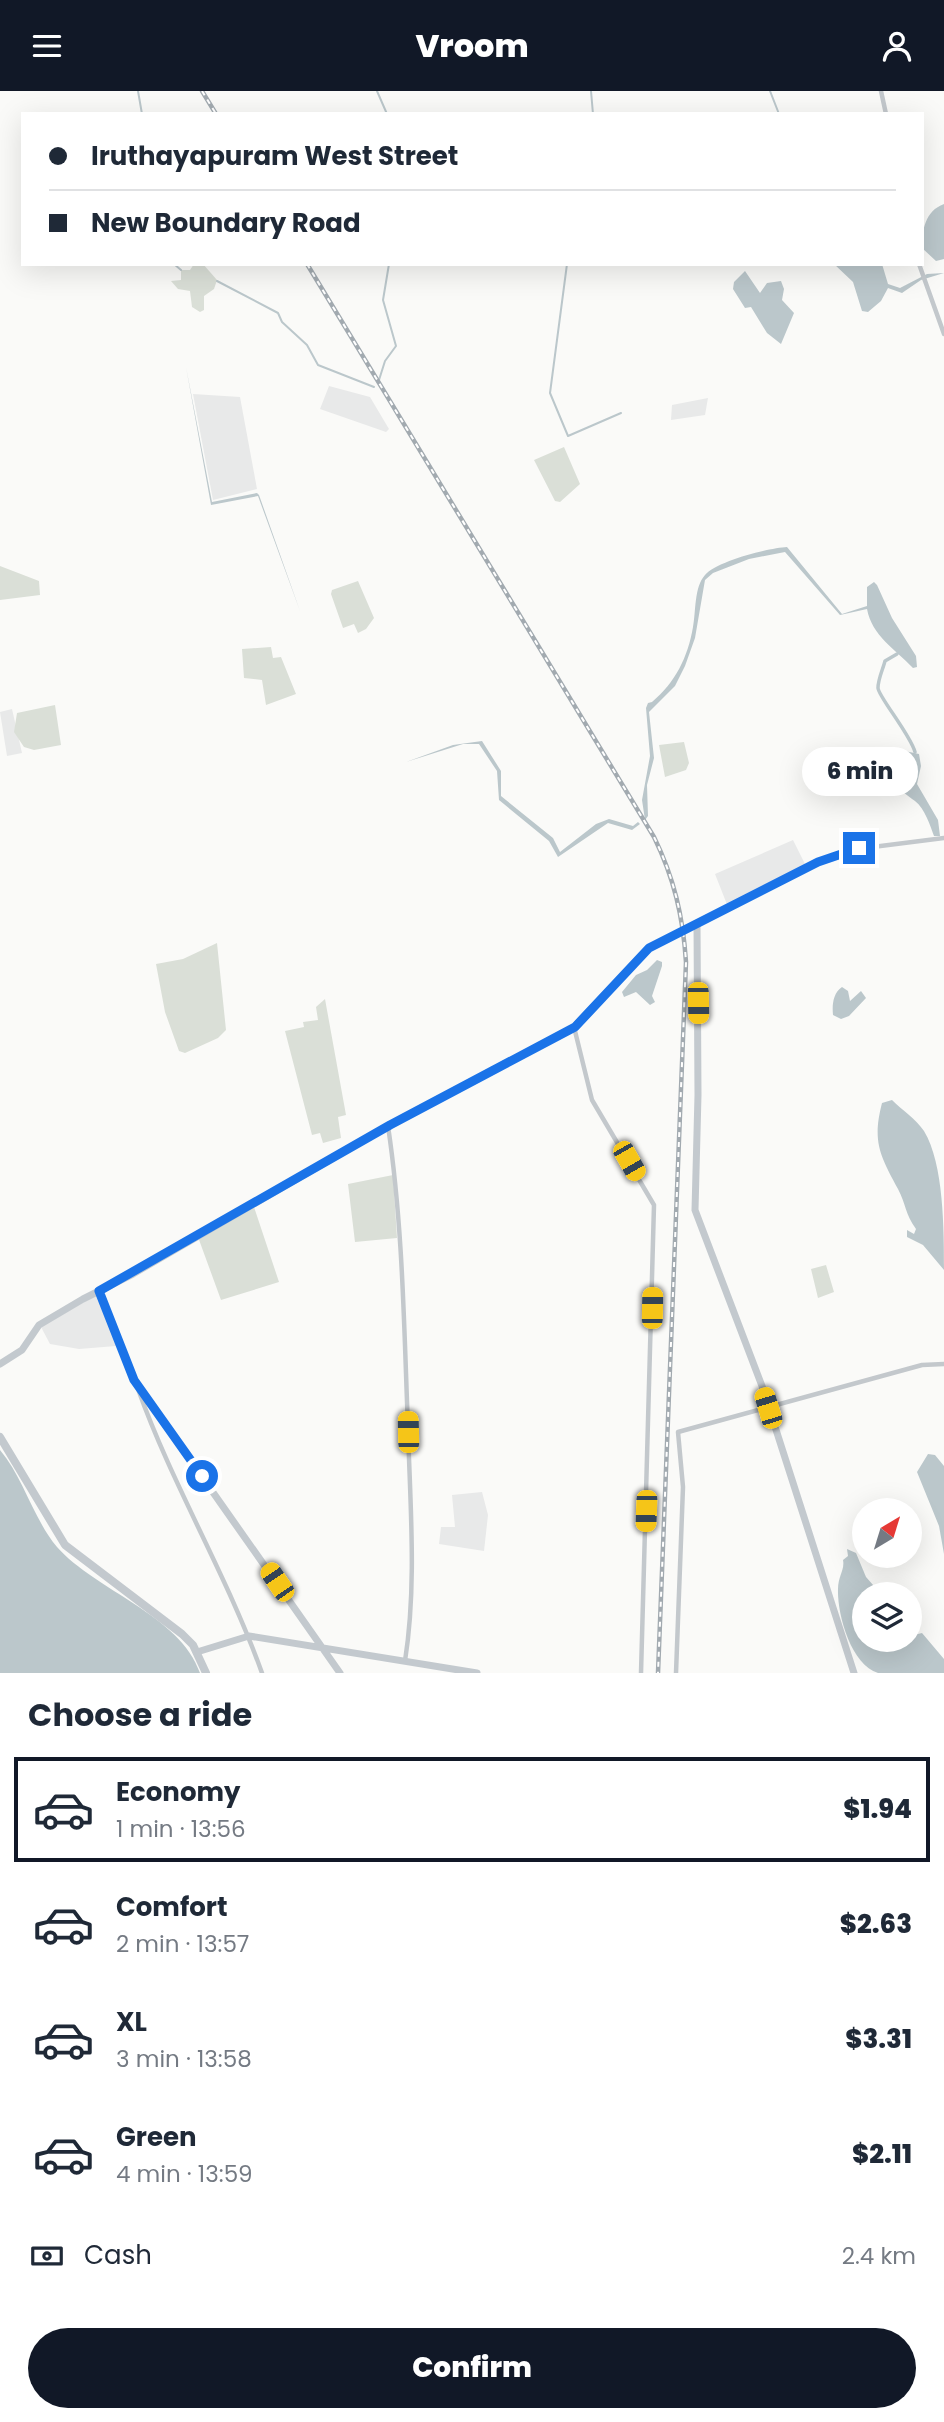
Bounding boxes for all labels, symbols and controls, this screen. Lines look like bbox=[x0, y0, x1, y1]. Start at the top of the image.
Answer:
text: Vroom bbox=[415, 23, 529, 68]
icon: menu bbox=[28, 27, 66, 65]
icon: person bbox=[878, 27, 916, 65]
text: Iruthayapuram West Street bbox=[91, 138, 458, 174]
text: New Boundary Road bbox=[91, 205, 361, 241]
callout: 6 min bbox=[801, 747, 917, 795]
text: 6 min bbox=[827, 755, 893, 787]
route end bbox=[843, 832, 875, 864]
car bbox=[688, 982, 709, 1024]
car bbox=[610, 1138, 649, 1184]
car bbox=[642, 1287, 663, 1329]
car bbox=[752, 1385, 785, 1431]
car bbox=[398, 1411, 419, 1453]
route start bbox=[186, 1460, 218, 1492]
car bbox=[635, 1490, 658, 1532]
north arrow bbox=[852, 1498, 922, 1568]
map controls bbox=[852, 1498, 922, 1652]
car bbox=[257, 1559, 298, 1605]
button: layers bbox=[852, 1582, 922, 1652]
text: Choose a ride bbox=[28, 1692, 252, 1737]
text: Economy bbox=[116, 1774, 240, 1810]
icon: car bbox=[32, 1778, 95, 1841]
text: $1.94 bbox=[843, 1791, 912, 1827]
text: 1 min · 13:56 bbox=[116, 1813, 246, 1845]
text: Comfort bbox=[116, 1889, 228, 1925]
icon: car bbox=[32, 1893, 95, 1956]
text: $2.63 bbox=[840, 1906, 912, 1942]
text: 2 min · 13:57 bbox=[116, 1928, 249, 1960]
text: XL bbox=[116, 2004, 147, 2040]
icon: car bbox=[32, 2008, 95, 2071]
text: $3.31 bbox=[845, 2021, 912, 2057]
text: 3 min · 13:58 bbox=[116, 2043, 252, 2075]
text: Green bbox=[116, 2119, 197, 2155]
icon: car bbox=[32, 2123, 95, 2186]
text: $2.11 bbox=[852, 2136, 912, 2172]
text: 4 min · 13:59 bbox=[116, 2158, 253, 2190]
icon: cash bbox=[28, 2237, 66, 2275]
text: Cash bbox=[84, 2237, 152, 2273]
text: 2.4 km bbox=[842, 2240, 916, 2272]
button: Confirm bbox=[28, 2328, 916, 2408]

